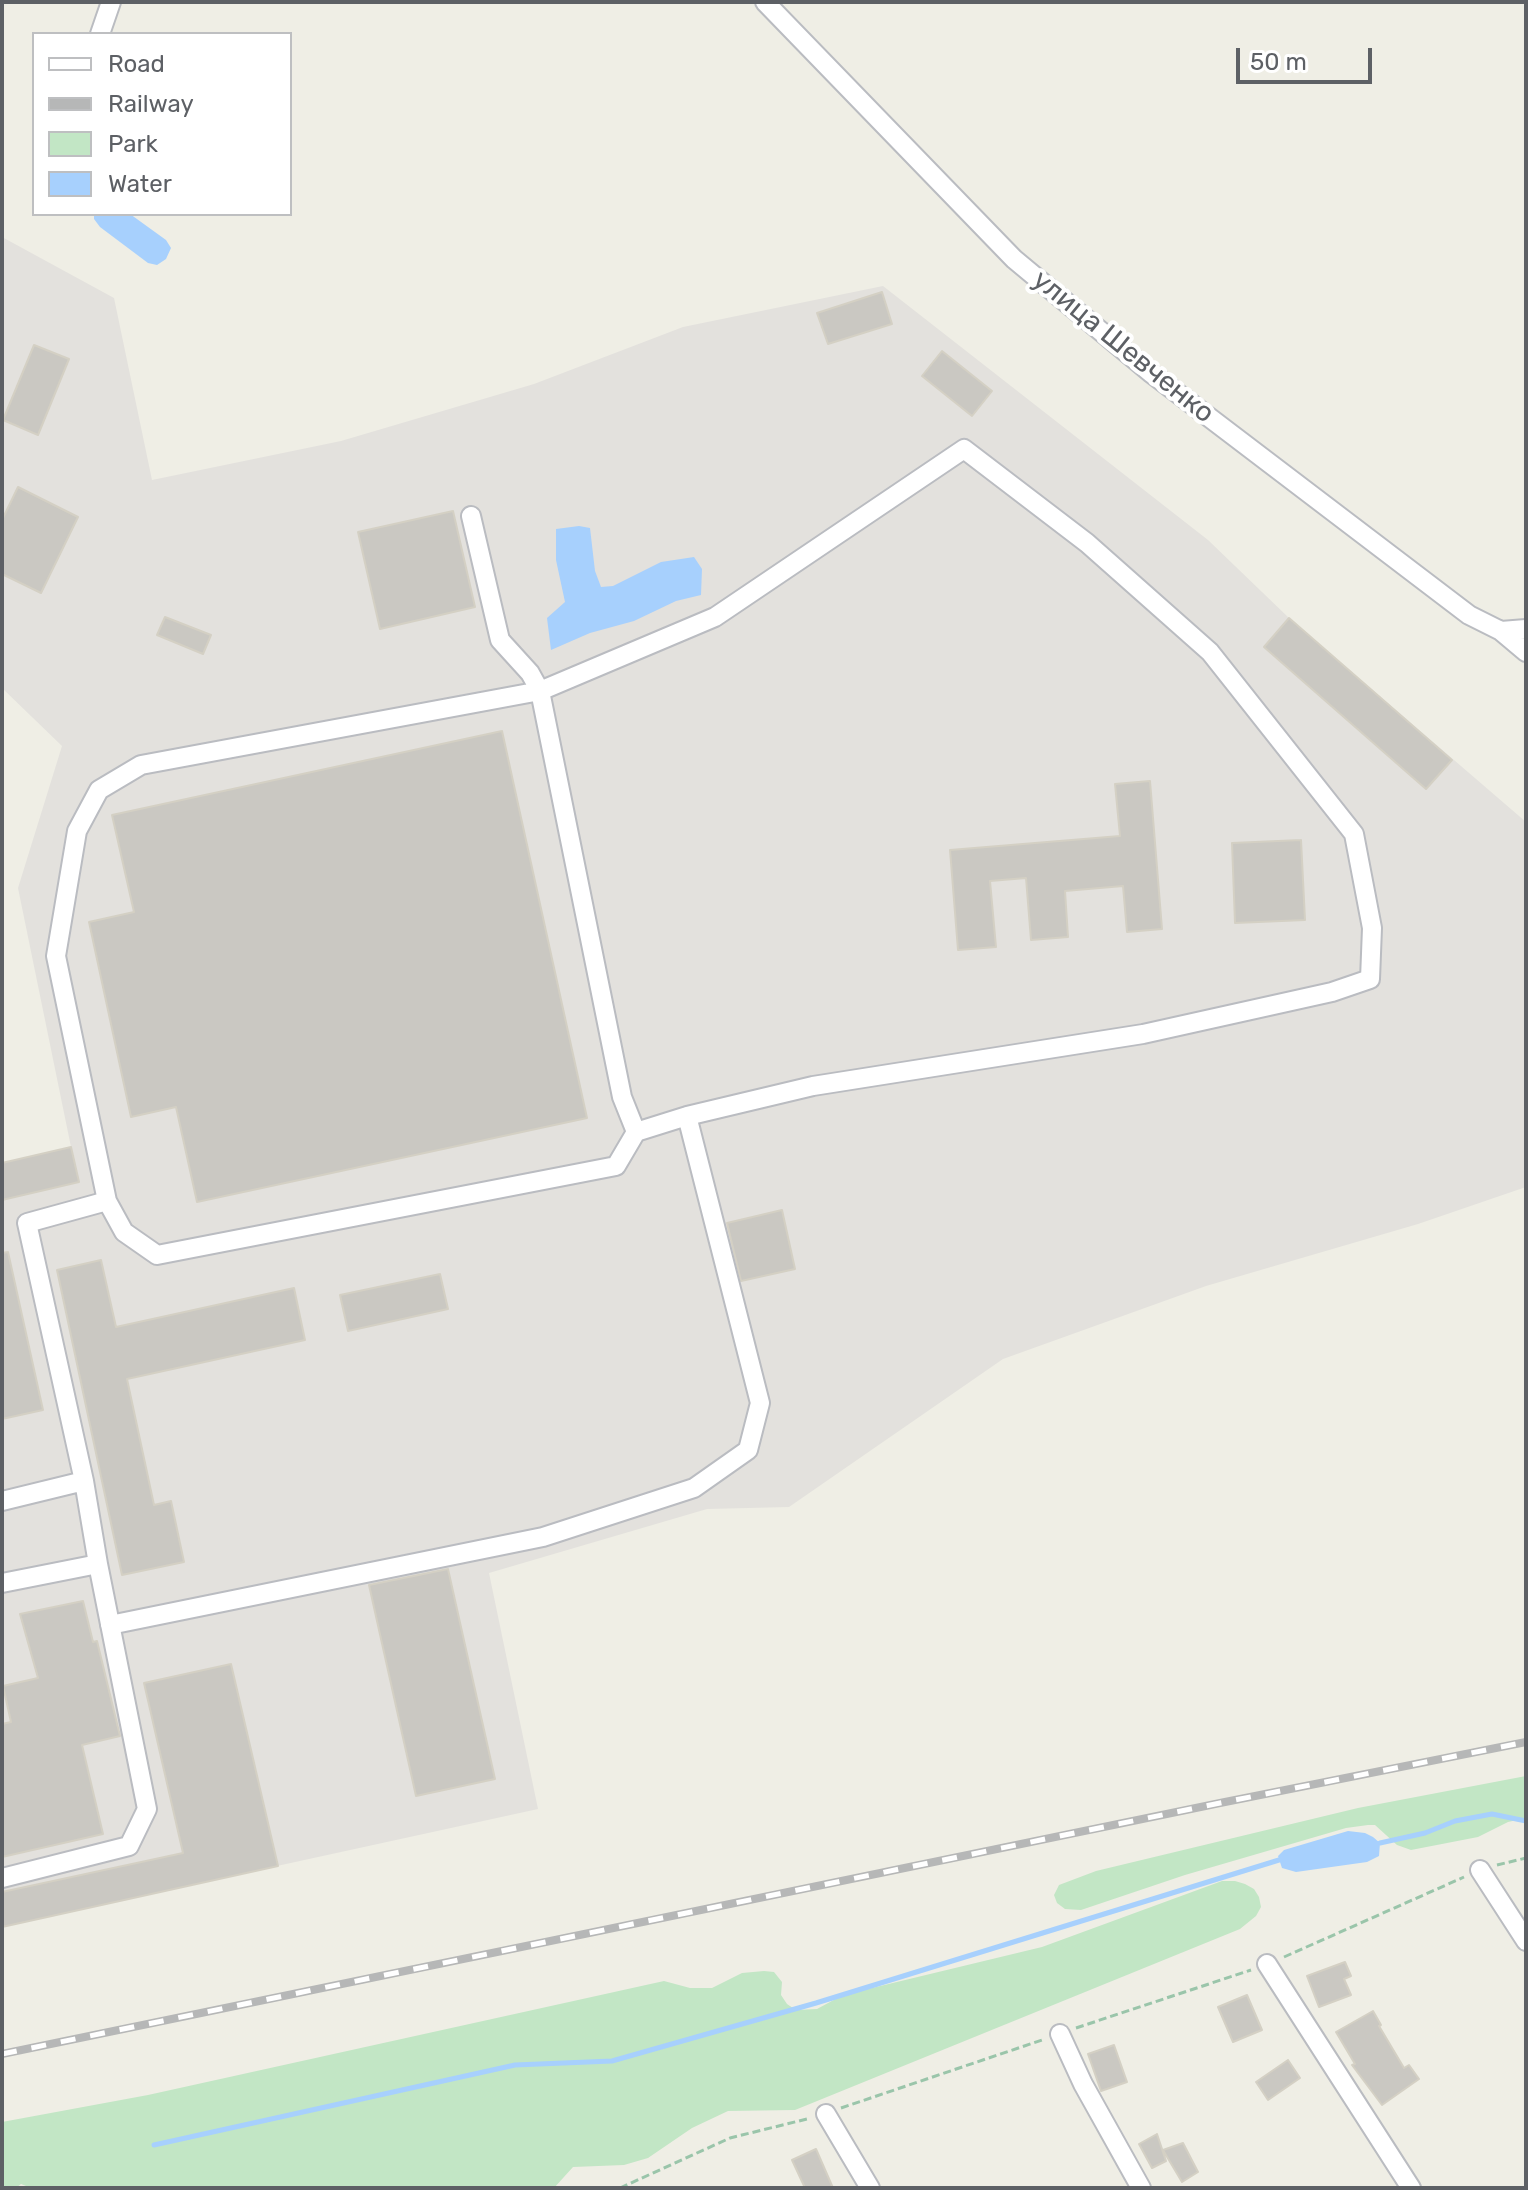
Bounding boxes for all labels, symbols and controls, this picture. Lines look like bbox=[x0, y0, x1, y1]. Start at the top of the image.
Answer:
legend bbox=[32, 32, 292, 216]
scale bar bbox=[1240, 32, 1376, 82]
text: 50 m bbox=[1250, 48, 1307, 76]
text: Road bbox=[108, 50, 165, 78]
text: Railway bbox=[108, 90, 194, 118]
text: Park bbox=[108, 130, 158, 158]
text: Water bbox=[108, 170, 172, 198]
street label: улица Шевченко bbox=[1025, 263, 1221, 431]

